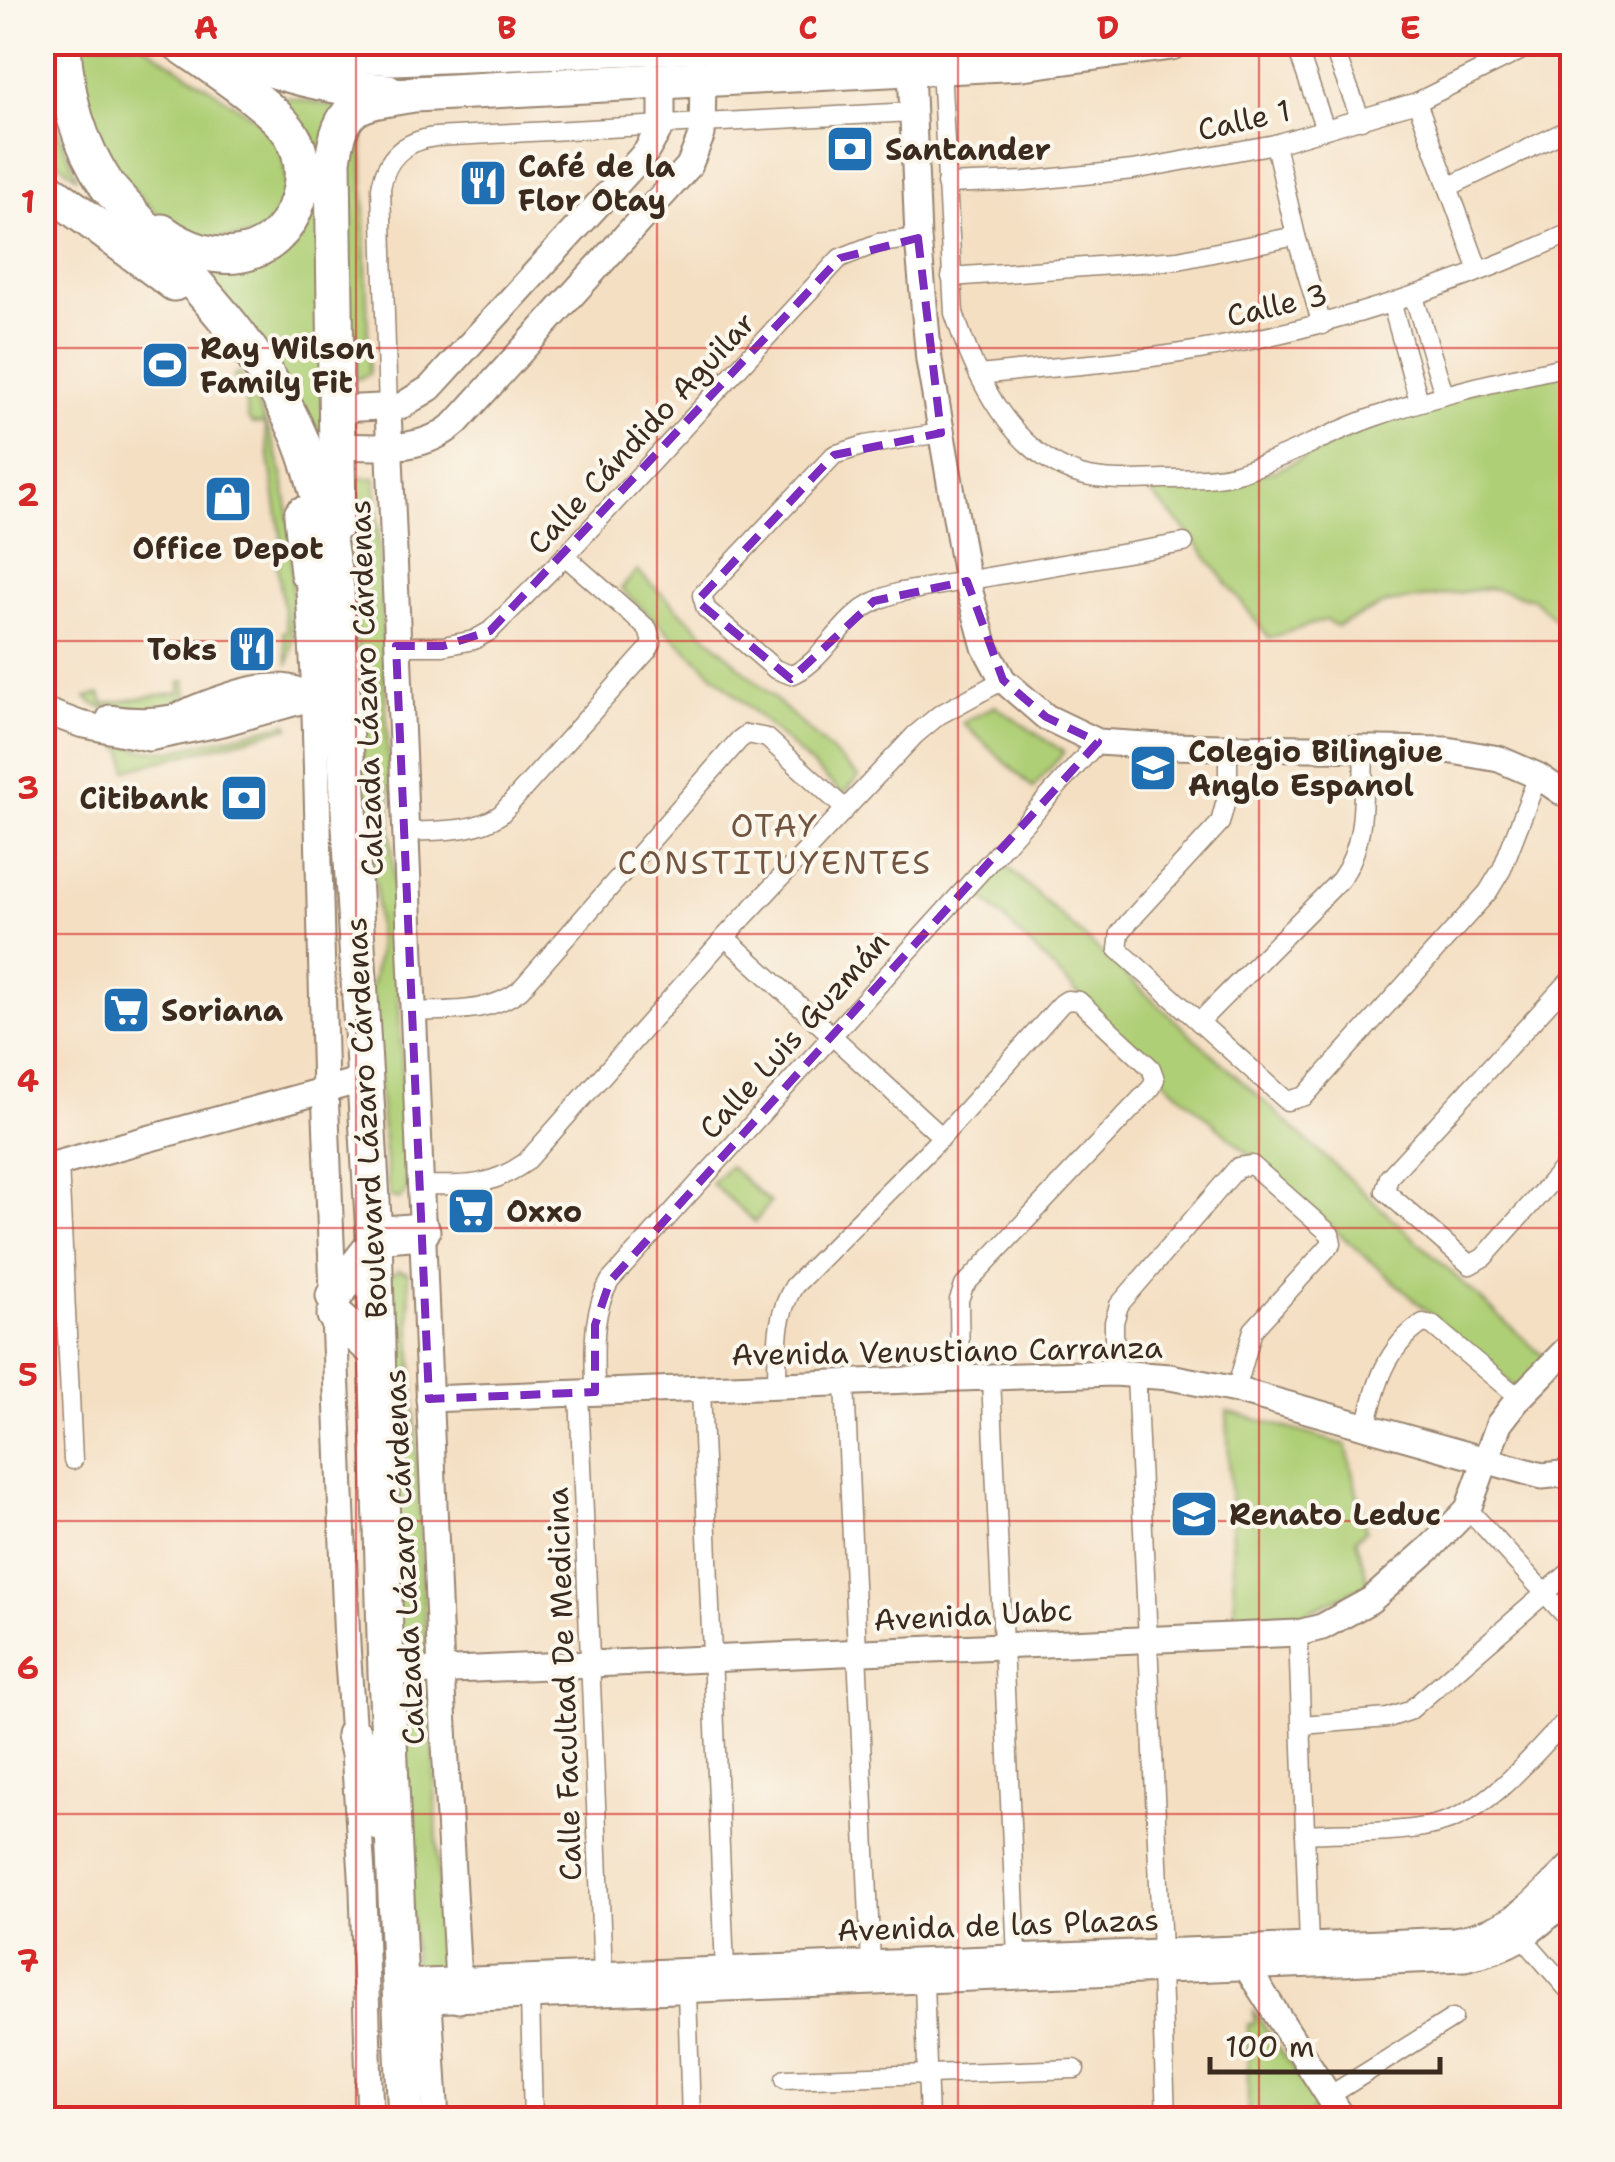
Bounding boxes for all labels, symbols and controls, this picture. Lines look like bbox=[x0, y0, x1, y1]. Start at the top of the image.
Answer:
text: A bbox=[194, 6, 218, 49]
text: B bbox=[497, 6, 517, 49]
text: C bbox=[798, 6, 818, 49]
text: D bbox=[1097, 6, 1119, 49]
text: E bbox=[1399, 6, 1421, 49]
street label: Calle 1 bbox=[1194, 89, 1294, 151]
bank icon: Santander bbox=[824, 123, 876, 175]
place label: Santander bbox=[885, 129, 1051, 170]
place label: Café de la Flor Otay bbox=[518, 146, 676, 221]
restaurant icon: Café de la Flor Otay bbox=[457, 157, 509, 209]
text: 1 bbox=[21, 180, 35, 223]
street label: Calle 3 bbox=[1222, 273, 1332, 337]
street label: Calle Cándido Aguilar bbox=[518, 303, 764, 563]
place label: Ray Wilson Family Fit bbox=[200, 328, 375, 403]
sports icon: Ray Wilson Family Fit bbox=[139, 339, 191, 391]
text: 2 bbox=[17, 473, 39, 516]
shop icon: Office Depot bbox=[202, 473, 254, 525]
street label: Calzada Lázaro Cárdenas bbox=[339, 499, 393, 877]
place label: Office Depot bbox=[132, 528, 324, 569]
restaurant icon: Toks bbox=[226, 623, 278, 675]
place label: Toks bbox=[147, 629, 217, 670]
place label: Colegio Bilingiue Anglo Espanol bbox=[1188, 731, 1443, 806]
school or university icon: Colegio Bilingiue Anglo Espanol bbox=[1127, 742, 1179, 794]
text: 3 bbox=[17, 766, 39, 809]
bank icon: Citibank bbox=[218, 772, 270, 824]
place label: Citibank bbox=[79, 778, 209, 819]
district label: OTAY CONSTITUYENTES bbox=[617, 804, 933, 884]
street label: Boulevard Lázaro Cárdenas bbox=[335, 916, 397, 1320]
street label: Calle Luis Guzmán bbox=[690, 922, 898, 1148]
supermarket icon: Soriana bbox=[100, 984, 152, 1036]
place label: Soriana bbox=[161, 990, 284, 1031]
text: 4 bbox=[17, 1059, 39, 1102]
supermarket icon: Oxxo bbox=[445, 1185, 497, 1237]
place label: Oxxo bbox=[506, 1191, 582, 1232]
street label: Avenida Venustiano Carranza bbox=[731, 1327, 1163, 1375]
text: 5 bbox=[18, 1353, 38, 1396]
street label: Calzada Lázaro Cárdenas bbox=[374, 1368, 434, 1746]
street label: Calle Facultad De Medicina bbox=[537, 1486, 591, 1882]
school or university icon: Renato Leduc bbox=[1168, 1488, 1220, 1540]
place label: Renato Leduc bbox=[1229, 1494, 1441, 1535]
street label: Avenida Uabc bbox=[873, 1589, 1073, 1641]
text: 6 bbox=[17, 1646, 39, 1689]
street label: Avenida de las Plazas bbox=[836, 1899, 1160, 1951]
text: 7 bbox=[17, 1939, 39, 1982]
scale bar bbox=[1210, 2012, 1440, 2074]
text: 100 m bbox=[1225, 2026, 1315, 2067]

